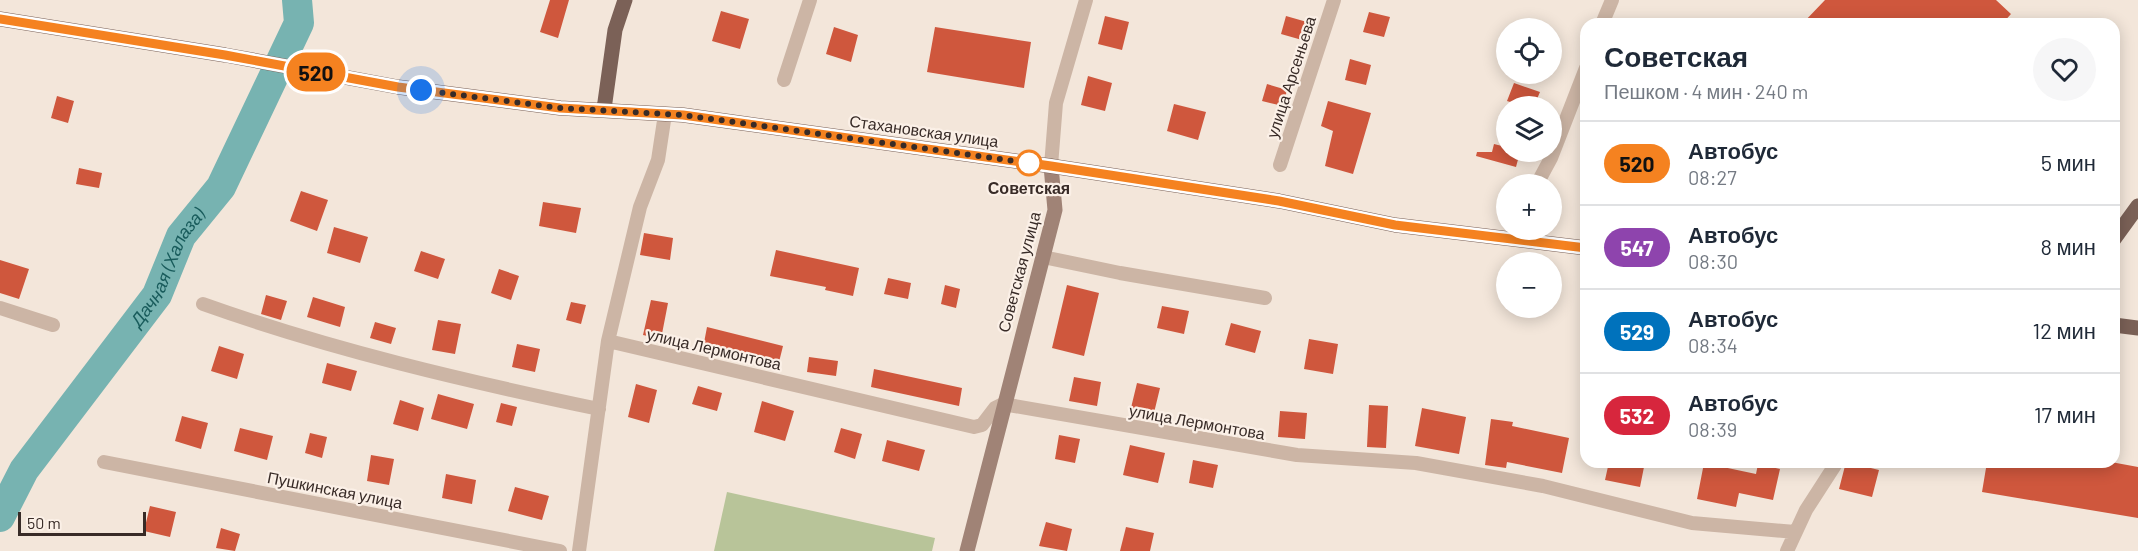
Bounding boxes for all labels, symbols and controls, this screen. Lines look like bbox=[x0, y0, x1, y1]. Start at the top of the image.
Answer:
street label: улица Арсеньева bbox=[1262, 13, 1319, 140]
map controls bbox=[1496, 18, 1562, 318]
button: locate bbox=[1496, 18, 1562, 84]
button: heart bbox=[2033, 38, 2096, 101]
text: Советская bbox=[1604, 39, 1748, 73]
line badge: 520 bbox=[282, 52, 350, 92]
text: 520 bbox=[298, 60, 334, 85]
your location bbox=[406, 75, 436, 105]
text: Пешком · 4 мин · 240 m bbox=[1604, 79, 1808, 103]
button: layers bbox=[1496, 96, 1562, 162]
street label: Стахановская улица bbox=[848, 111, 1000, 150]
text: Автобус bbox=[1688, 137, 1778, 163]
text: 5 мин bbox=[2041, 149, 2096, 175]
marker: Советская bbox=[1016, 150, 1042, 176]
text: 520 bbox=[1619, 151, 1655, 176]
text: 08:27 bbox=[1688, 165, 1737, 189]
button: + bbox=[1496, 174, 1562, 240]
place label: Советская bbox=[988, 178, 1070, 197]
water label: Дачная (Халаза) bbox=[124, 202, 210, 332]
street label: Советская улица bbox=[993, 209, 1044, 334]
text: Автобус bbox=[1688, 221, 1778, 247]
text: 8 мин bbox=[2041, 233, 2096, 259]
text: 547 bbox=[1621, 235, 1653, 260]
text: 08:30 bbox=[1688, 249, 1738, 273]
button: − bbox=[1496, 252, 1562, 318]
text: Автобус bbox=[1688, 305, 1778, 331]
text: 12 мин bbox=[2033, 317, 2096, 343]
text: 529 bbox=[1620, 319, 1654, 344]
street label: улица Лермонтова bbox=[645, 324, 783, 373]
text: 08:34 bbox=[1688, 333, 1738, 357]
text: Автобус bbox=[1688, 389, 1778, 415]
street label: улица Лермонтова bbox=[1128, 400, 1267, 443]
text: 17 мин bbox=[2034, 401, 2096, 427]
text: 532 bbox=[1620, 403, 1654, 428]
text: 08:39 bbox=[1688, 417, 1737, 441]
street label: Пушкинская улица bbox=[266, 467, 404, 512]
scale bar bbox=[18, 509, 146, 536]
text: 50 m bbox=[27, 513, 61, 532]

